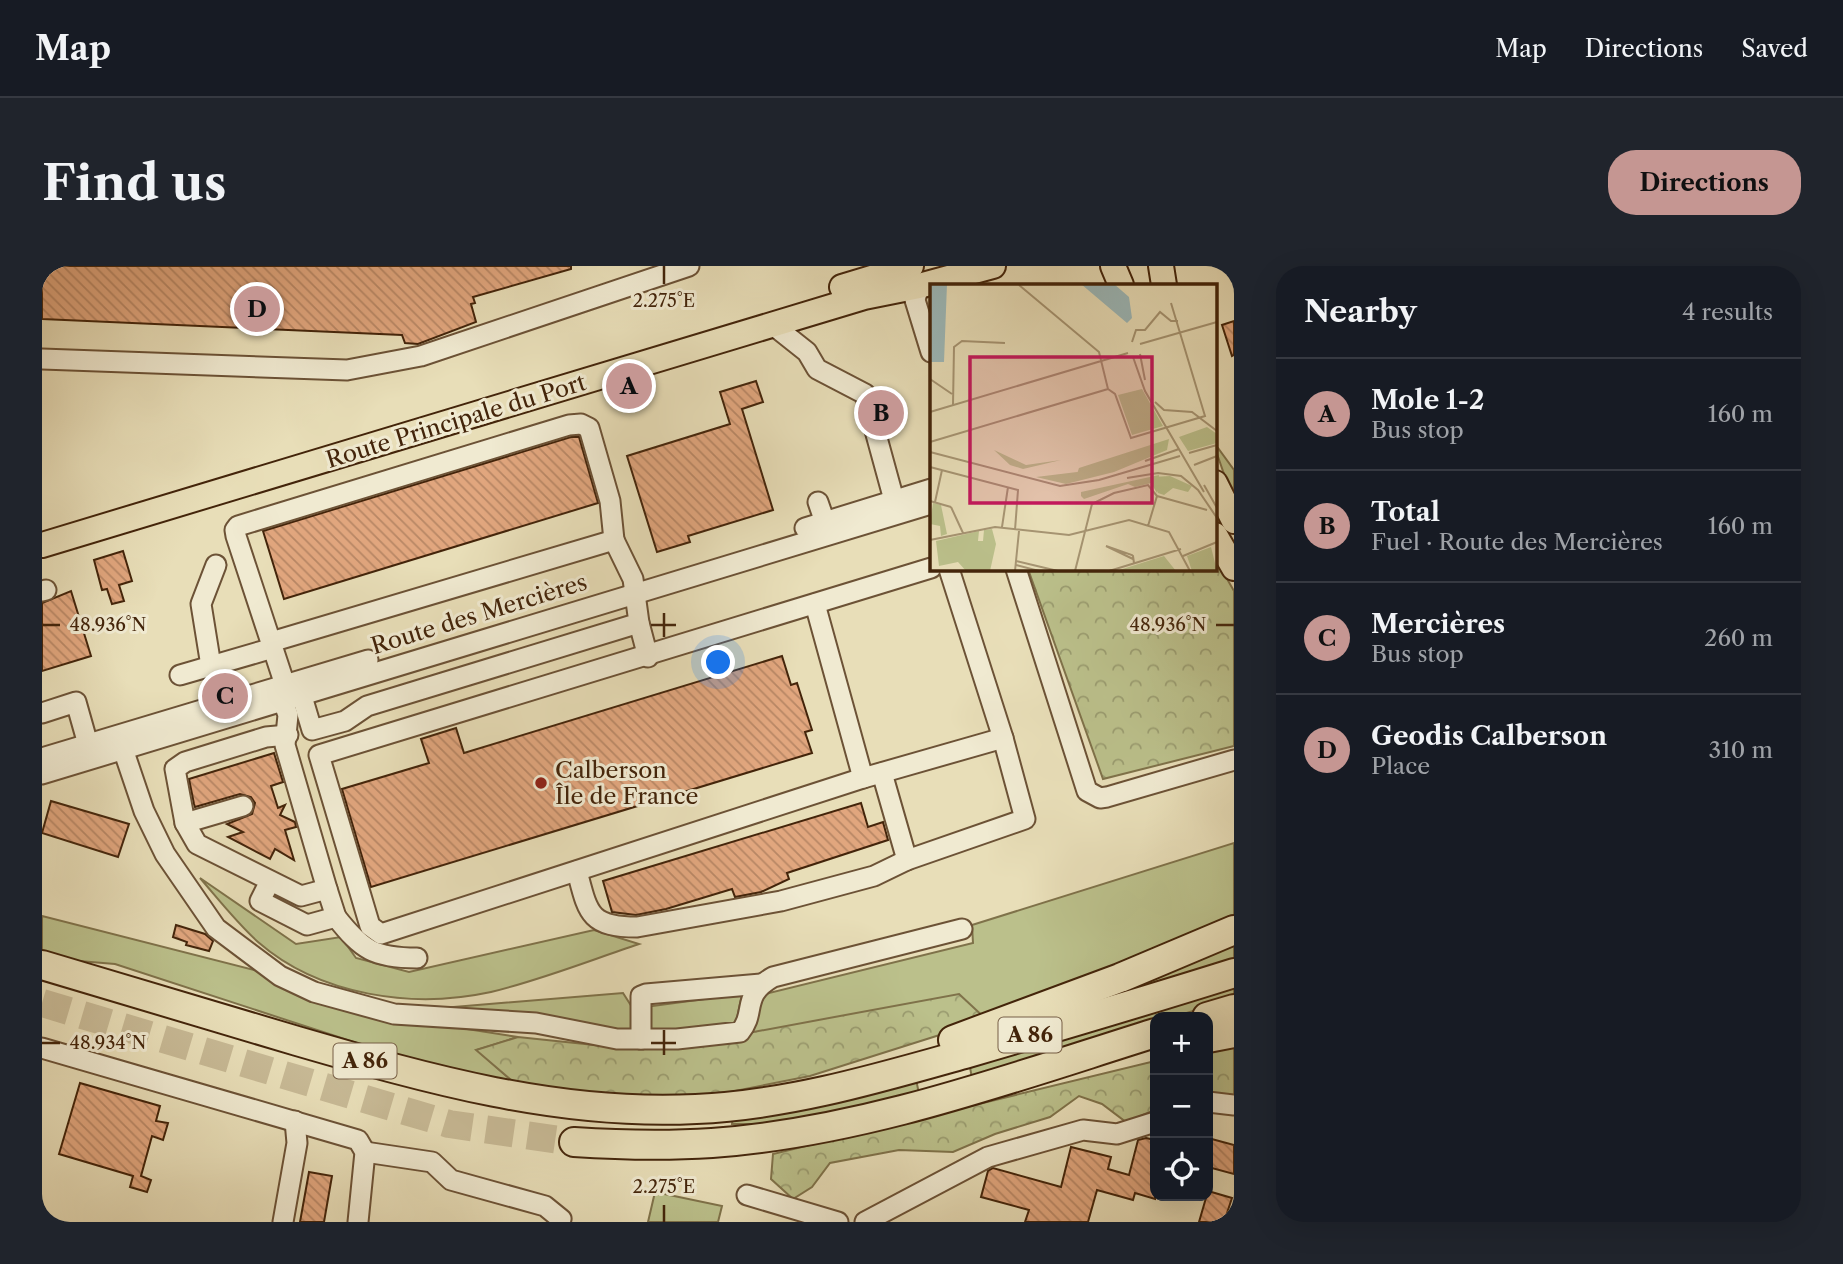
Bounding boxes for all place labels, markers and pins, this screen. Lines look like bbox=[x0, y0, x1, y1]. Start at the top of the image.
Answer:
pin: D bbox=[234, 283, 280, 335]
pin: A bbox=[606, 360, 652, 412]
pin: B bbox=[858, 387, 904, 439]
pin: C bbox=[202, 670, 248, 722]
place label: Calberson Île de France bbox=[555, 756, 698, 810]
marker: Calberson Île de France bbox=[533, 775, 549, 791]

